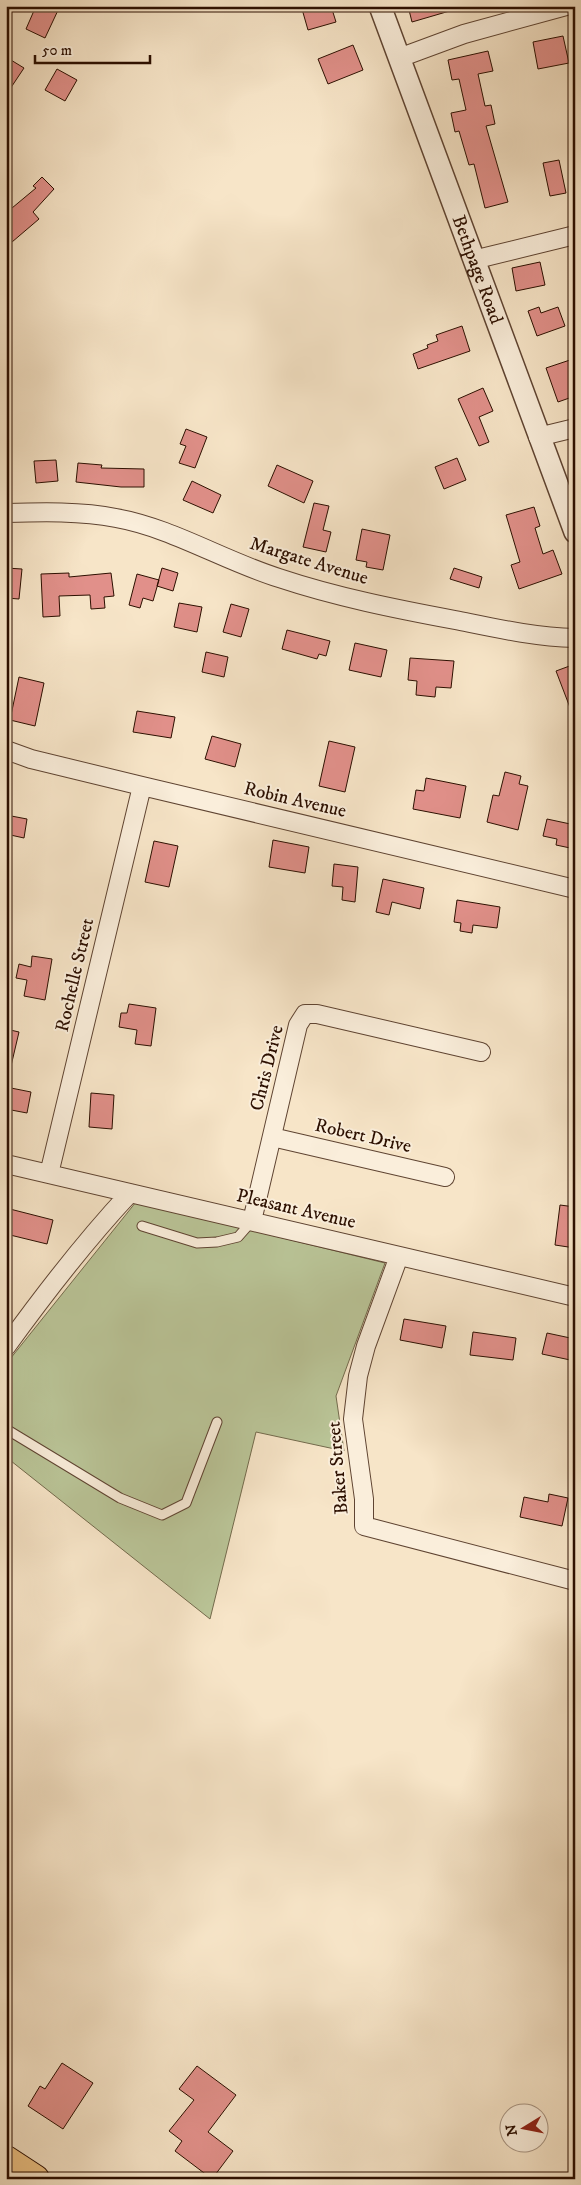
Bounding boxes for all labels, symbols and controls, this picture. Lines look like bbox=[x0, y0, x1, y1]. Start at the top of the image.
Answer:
scale bar bbox=[35, 32, 150, 64]
text: 50 m bbox=[42, 41, 72, 60]
street label: Bethpage Road bbox=[447, 212, 508, 327]
street label: Margate Avenue bbox=[247, 532, 371, 590]
street label: Robin Avenue bbox=[242, 777, 349, 823]
street label: Rochelle Street bbox=[51, 916, 99, 1034]
street label: Chris Drive bbox=[245, 1023, 289, 1113]
street label: Robert Drive bbox=[313, 1114, 414, 1158]
street label: Pleasant Avenue bbox=[234, 1184, 358, 1234]
street label: Baker Street bbox=[322, 1421, 354, 1515]
north arrow bbox=[498, 2102, 548, 2152]
text: N bbox=[502, 2122, 522, 2137]

